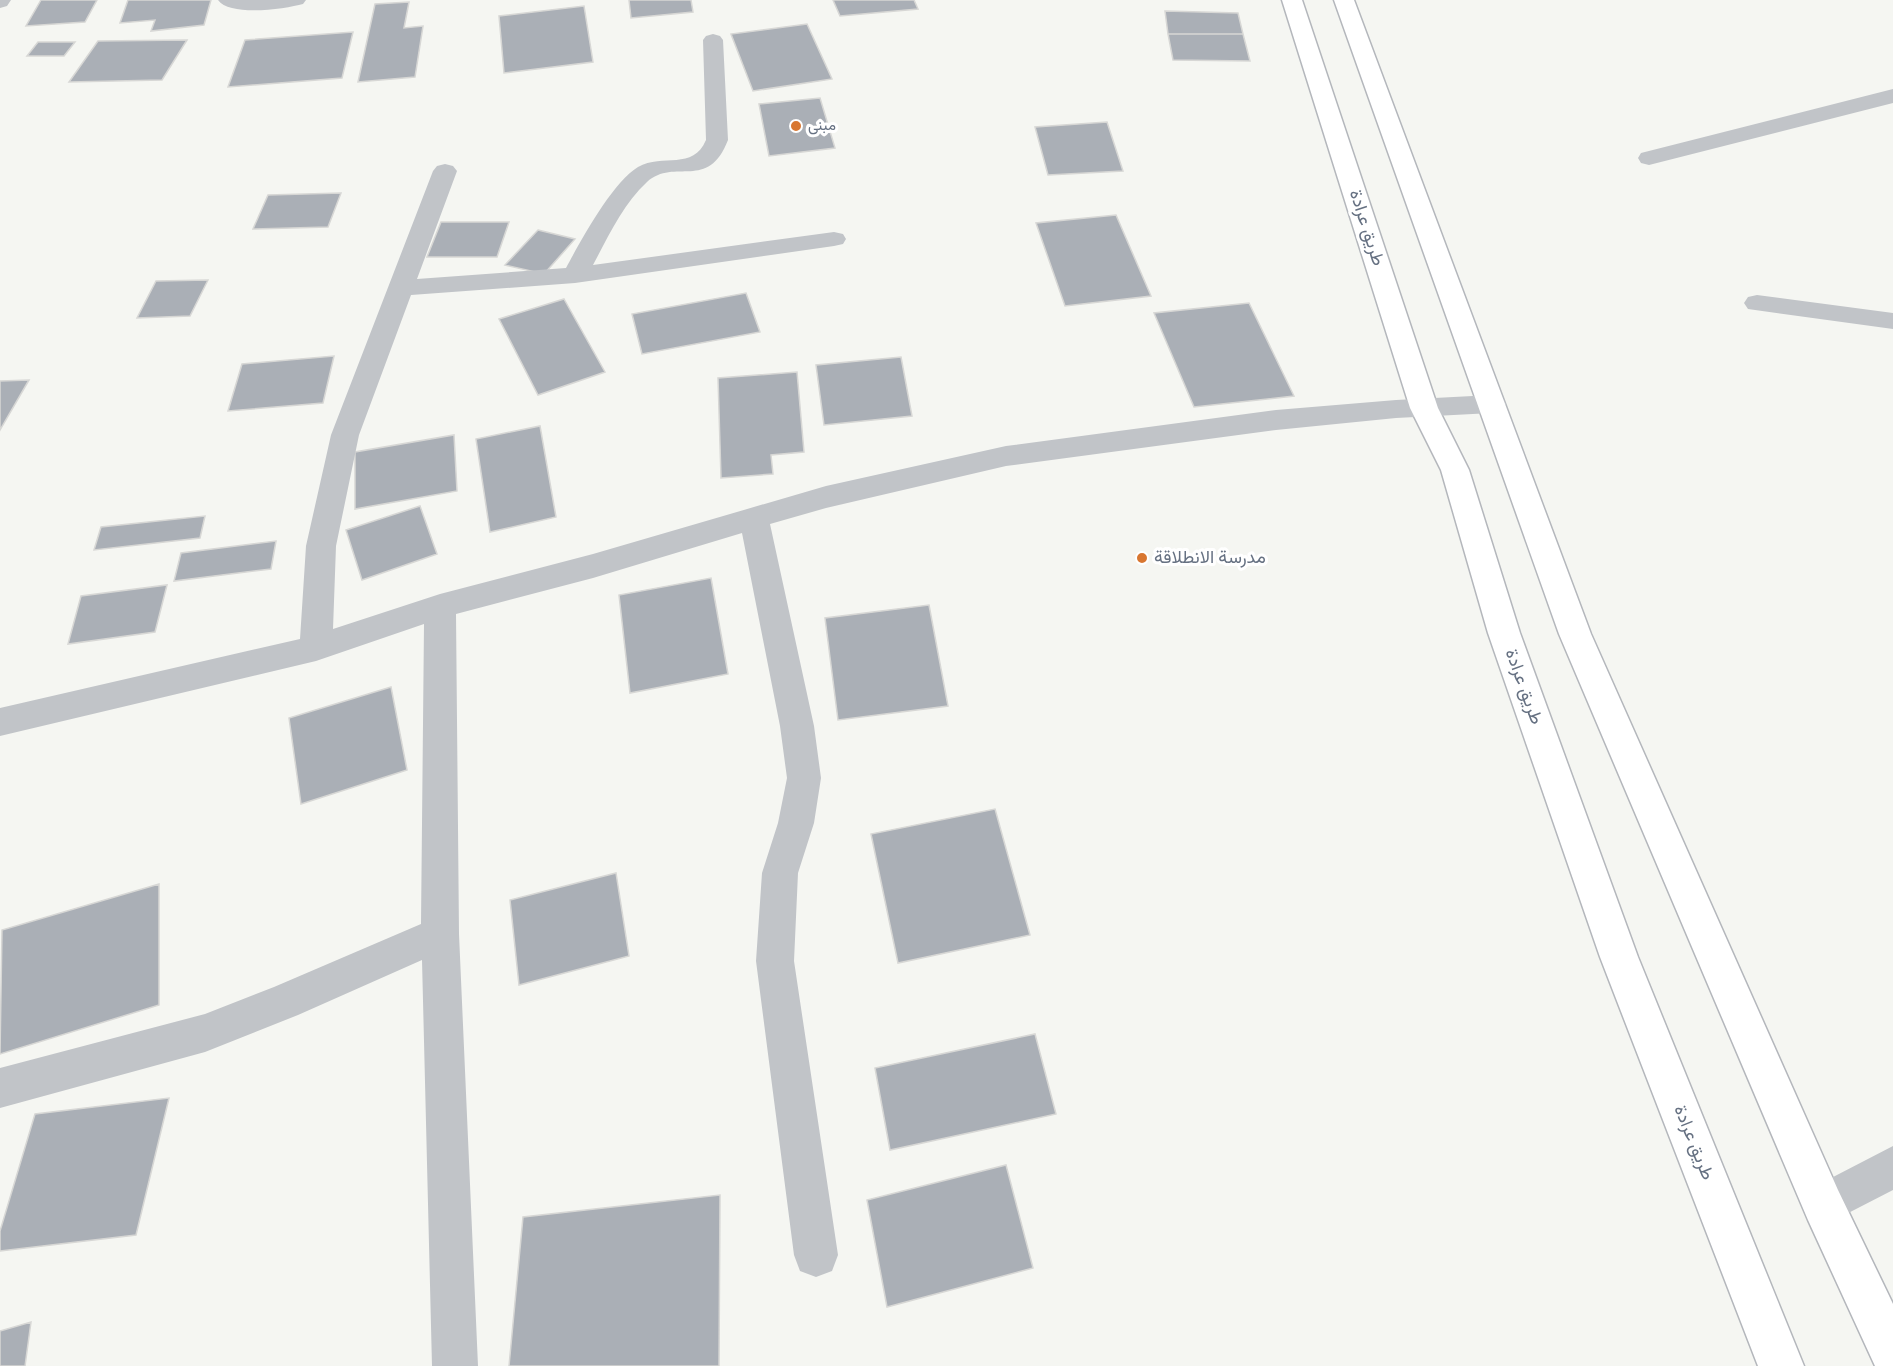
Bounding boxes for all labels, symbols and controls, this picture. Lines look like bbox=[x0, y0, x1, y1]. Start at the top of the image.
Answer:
place label: مبنى bbox=[808, 117, 836, 136]
marker: مبنى bbox=[789, 119, 803, 133]
street label: طريق عرادة bbox=[1343, 187, 1389, 269]
place label: مدرسة الانطلاقة bbox=[1154, 547, 1266, 570]
marker: مدرسة الانطلاقة bbox=[1135, 551, 1149, 565]
street label: طريق عرادة bbox=[1499, 646, 1547, 728]
street label: طريق عرادة bbox=[1668, 1102, 1718, 1184]

